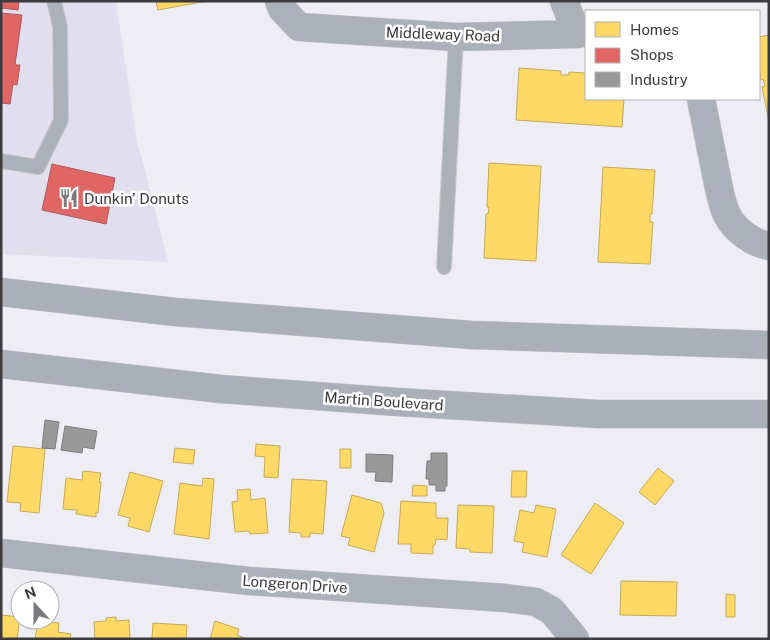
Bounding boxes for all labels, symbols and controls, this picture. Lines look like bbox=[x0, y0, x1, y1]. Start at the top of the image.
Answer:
legend bbox=[585, 10, 760, 100]
text: Homes bbox=[630, 21, 679, 38]
street label: Middleway Road bbox=[386, 24, 500, 44]
text: Shops bbox=[630, 46, 674, 63]
text: Industry bbox=[630, 71, 688, 88]
restaurant icon: Dunkin' Donuts bbox=[58, 187, 80, 209]
place label: Dunkin' Donuts bbox=[84, 190, 189, 207]
street label: Martin Boulevard bbox=[324, 388, 444, 414]
street label: Longeron Drive bbox=[242, 572, 348, 596]
north arrow bbox=[10, 580, 60, 630]
text: N bbox=[22, 583, 38, 602]

